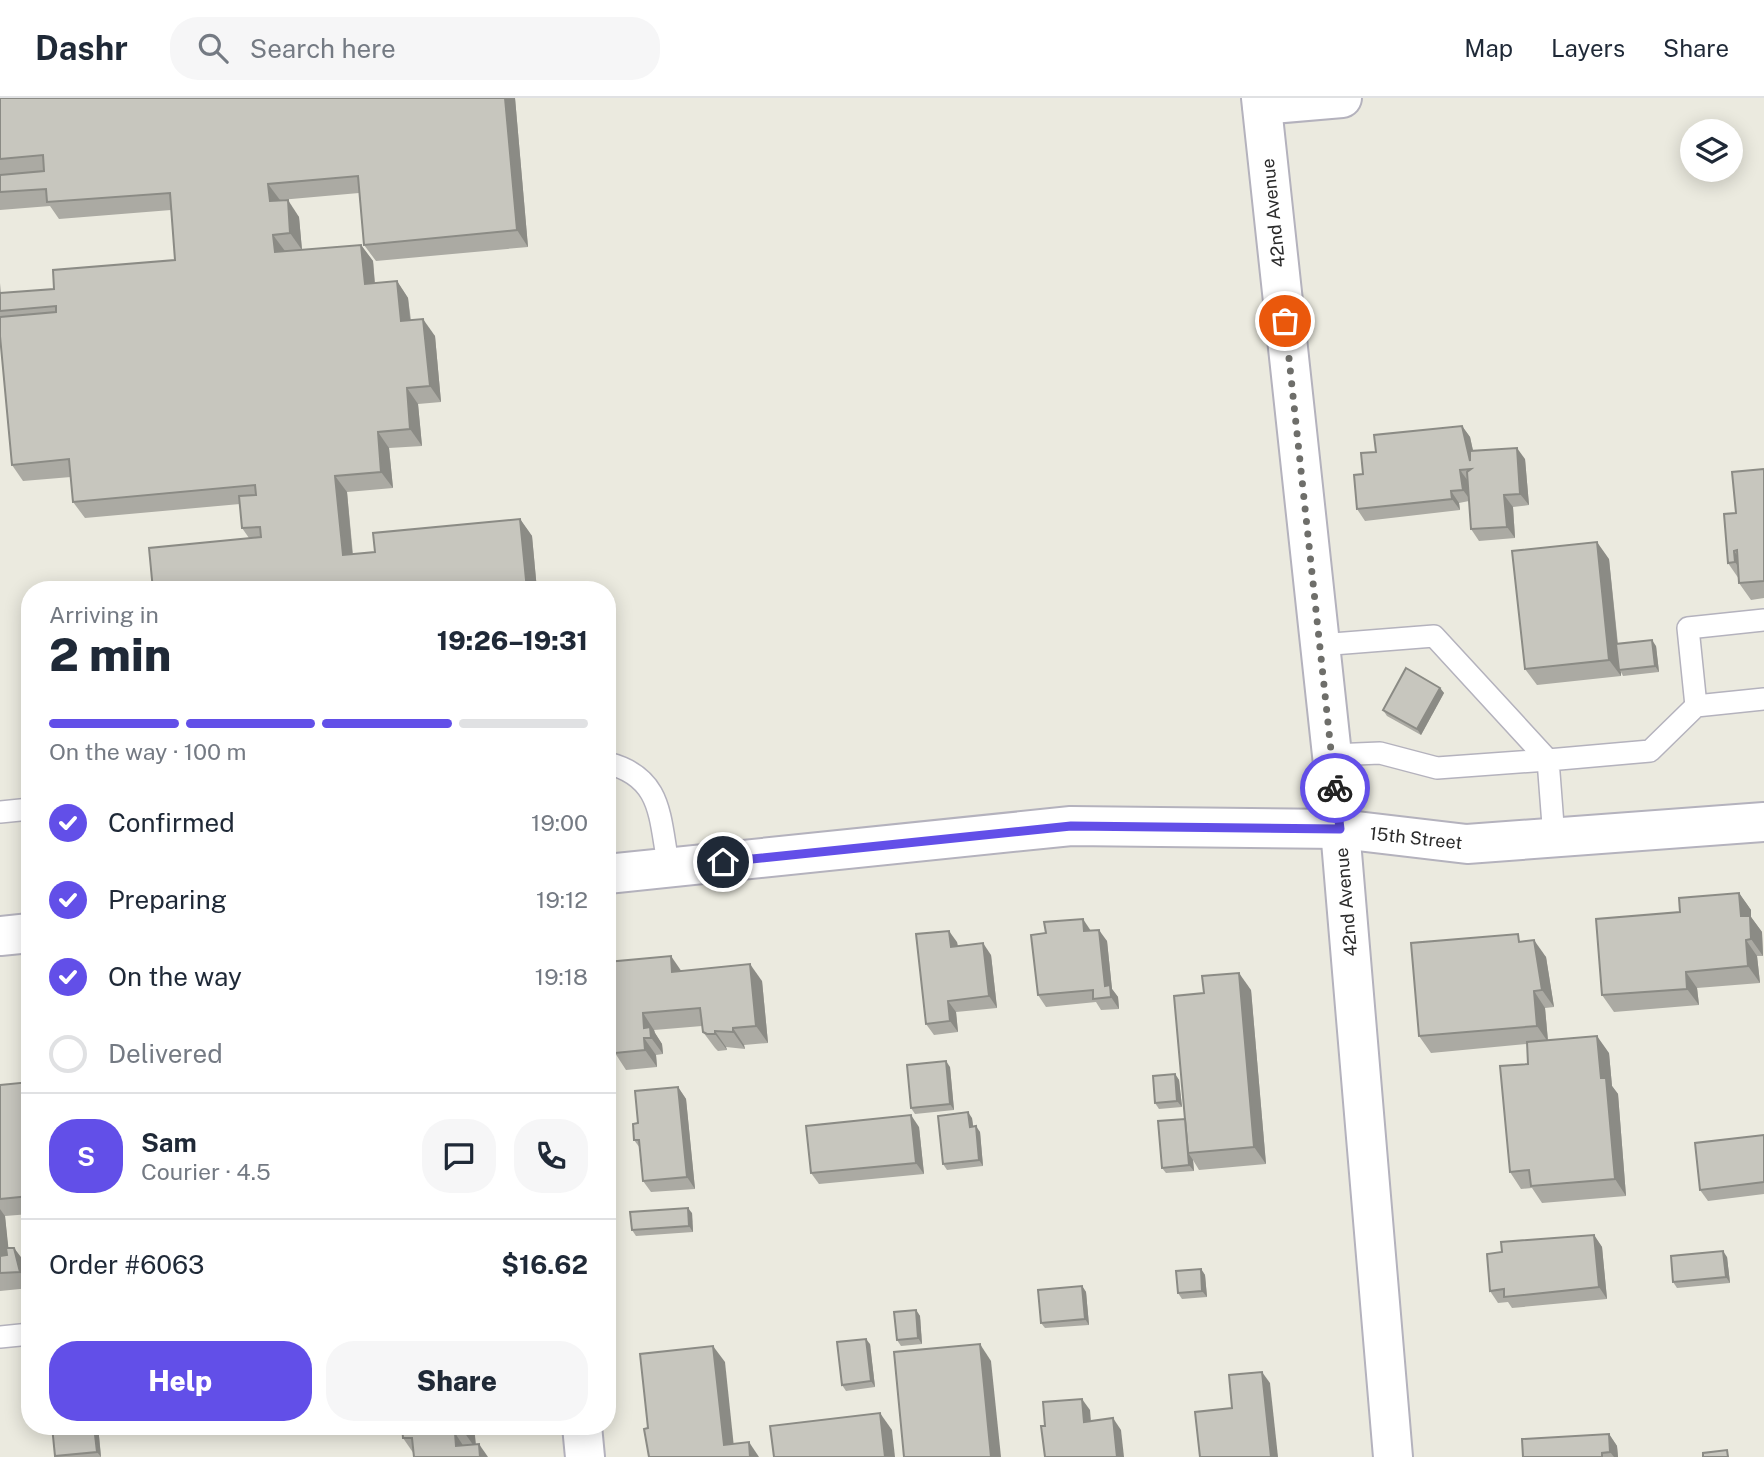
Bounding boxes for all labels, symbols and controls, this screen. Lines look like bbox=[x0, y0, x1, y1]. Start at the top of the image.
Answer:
search box bbox=[170, 17, 660, 80]
text: Dashr bbox=[35, 29, 128, 67]
icon: search bbox=[194, 29, 232, 67]
text: Search here bbox=[250, 33, 396, 64]
text: Map bbox=[1464, 34, 1513, 62]
text: Layers bbox=[1551, 34, 1625, 62]
text: Share bbox=[1663, 34, 1729, 62]
map controls bbox=[1680, 119, 1743, 182]
button: layers bbox=[1680, 119, 1743, 182]
street label: 42nd Avenue bbox=[1257, 158, 1289, 268]
pin bbox=[1255, 291, 1315, 351]
icon: bag bbox=[1266, 302, 1304, 340]
text: Arriving in bbox=[49, 601, 159, 628]
text: 19:26–19:31 bbox=[437, 625, 588, 656]
text: 2 min bbox=[49, 627, 171, 681]
text: On the way · 100 m bbox=[49, 738, 246, 765]
courier bbox=[1300, 753, 1370, 823]
icon: bike bbox=[1316, 769, 1354, 807]
icon: check bbox=[49, 804, 87, 842]
text: Confirmed bbox=[108, 807, 235, 838]
text: 19:00 bbox=[531, 809, 588, 836]
street label: 15th Street bbox=[1369, 823, 1463, 853]
pin bbox=[693, 832, 753, 892]
icon: home bbox=[704, 843, 742, 881]
street label: 42nd Avenue bbox=[1331, 847, 1361, 957]
icon: check bbox=[49, 881, 87, 919]
text: Preparing bbox=[108, 884, 227, 915]
text: 19:12 bbox=[536, 886, 588, 913]
icon: check bbox=[49, 958, 87, 996]
text: On the way bbox=[108, 961, 242, 992]
text: 19:18 bbox=[535, 963, 588, 990]
text: Delivered bbox=[108, 1038, 223, 1069]
button: chat bbox=[422, 1119, 496, 1193]
button: phone bbox=[514, 1119, 588, 1193]
text: Sam bbox=[141, 1127, 197, 1158]
text: S bbox=[77, 1141, 95, 1172]
text: Courier · 4.5 bbox=[141, 1158, 271, 1185]
text: Order #6063 bbox=[49, 1249, 204, 1280]
text: $16.62 bbox=[501, 1249, 588, 1280]
button: Help bbox=[49, 1341, 312, 1421]
button: Share bbox=[326, 1341, 588, 1421]

